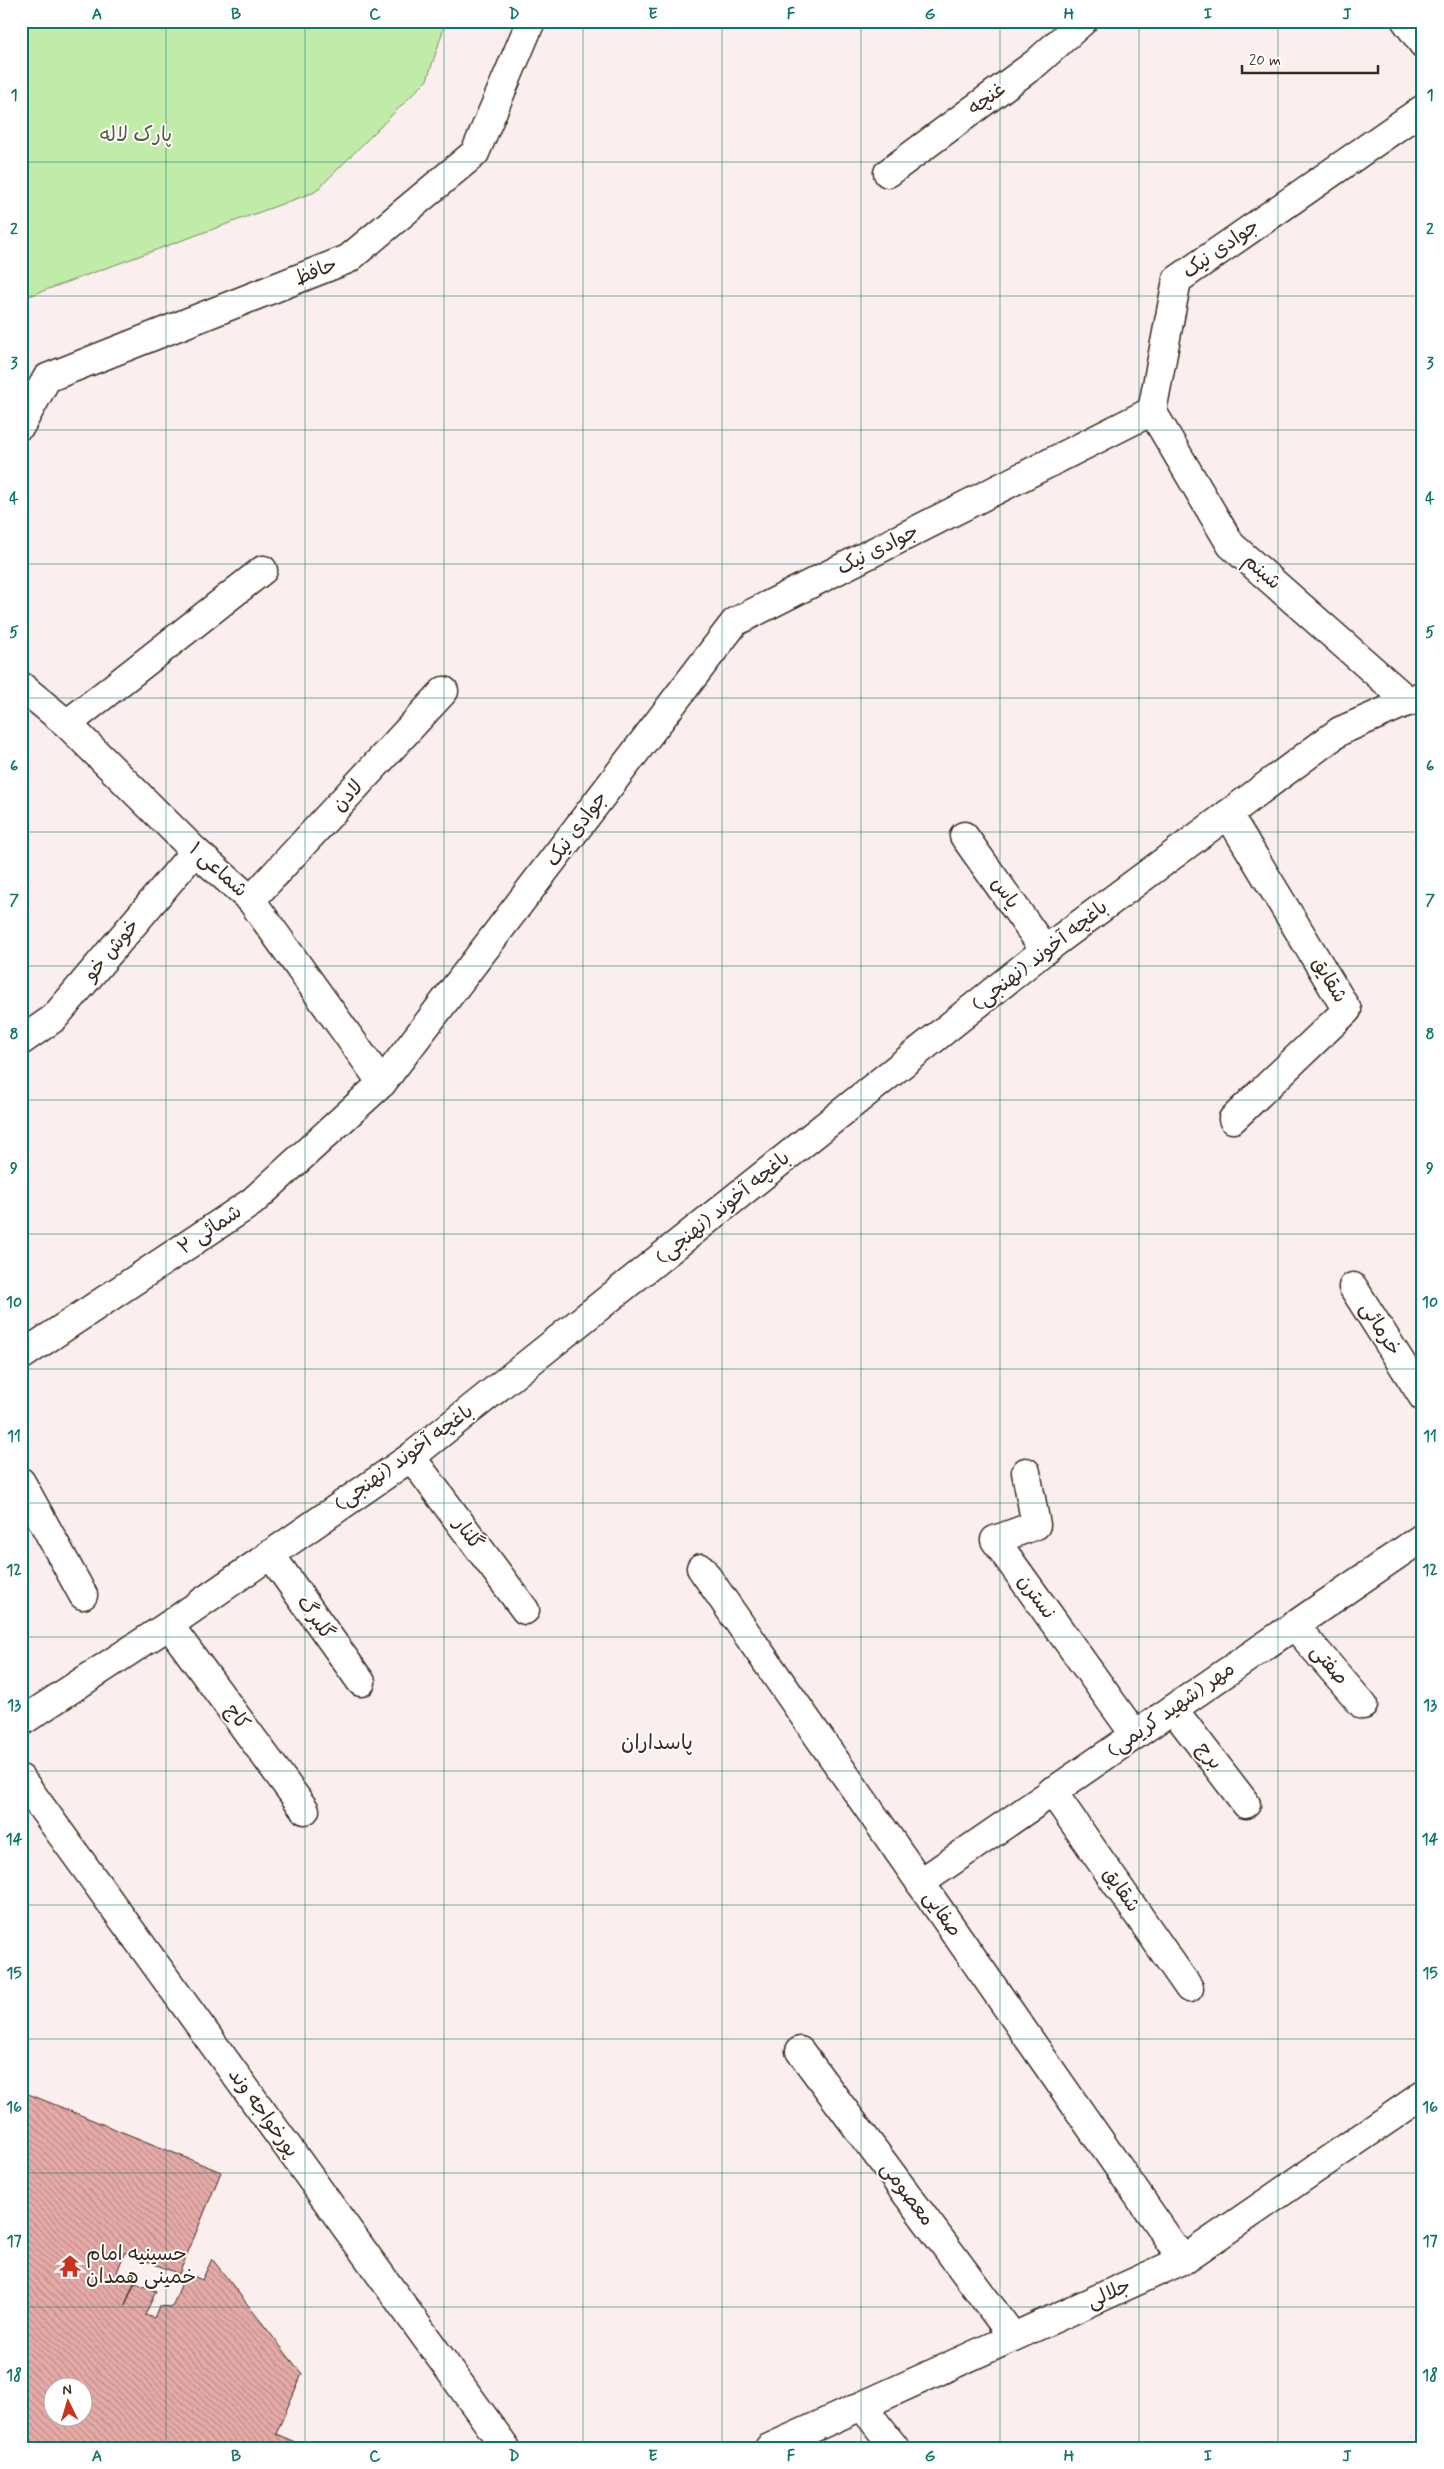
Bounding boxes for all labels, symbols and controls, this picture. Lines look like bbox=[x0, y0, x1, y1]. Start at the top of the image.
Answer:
text: A bbox=[92, 4, 102, 25]
text: B bbox=[231, 4, 241, 25]
text: C bbox=[369, 4, 381, 25]
text: D bbox=[508, 4, 520, 25]
text: E bbox=[648, 4, 658, 25]
text: F bbox=[787, 4, 796, 25]
text: G bbox=[925, 4, 936, 25]
text: H bbox=[1064, 4, 1075, 25]
text: I bbox=[1204, 4, 1213, 25]
text: J bbox=[1342, 4, 1352, 25]
scale bar bbox=[1242, 42, 1378, 74]
text: 20 m bbox=[1249, 51, 1281, 71]
street label: غنچه bbox=[963, 76, 1011, 122]
text: 1 bbox=[10, 85, 18, 106]
text: 1 bbox=[1426, 85, 1434, 106]
park label: پارک لاله bbox=[100, 122, 172, 149]
street label: جوادی نیک bbox=[1177, 213, 1265, 285]
text: 2 bbox=[10, 219, 18, 240]
text: 2 bbox=[1426, 219, 1434, 240]
street label: حافظ bbox=[291, 251, 341, 293]
text: 3 bbox=[10, 353, 18, 374]
text: 3 bbox=[1426, 353, 1434, 374]
text: 4 bbox=[9, 488, 19, 509]
text: 4 bbox=[1425, 488, 1435, 509]
street label: جوادی نیک bbox=[833, 518, 923, 582]
street label: شبنم bbox=[1237, 548, 1287, 596]
text: 5 bbox=[9, 622, 19, 643]
text: 5 bbox=[1425, 622, 1435, 643]
text: 6 bbox=[10, 756, 18, 777]
text: 6 bbox=[1426, 756, 1434, 777]
street label: لادن bbox=[326, 774, 370, 818]
street label: جوادی نیک bbox=[540, 786, 614, 872]
street label: شماعی ۱ bbox=[183, 836, 253, 904]
street label: یاس bbox=[984, 871, 1026, 915]
text: 7 bbox=[9, 890, 19, 911]
text: 7 bbox=[1425, 890, 1435, 911]
street label: باغچه آخوند (نهنجی) bbox=[966, 894, 1114, 1018]
street label: خوش خو bbox=[77, 913, 146, 988]
street label: شقایق bbox=[1305, 952, 1353, 1008]
text: 8 bbox=[9, 1024, 19, 1045]
text: 8 bbox=[1425, 1024, 1435, 1045]
street label: باغچه آخوند (نهنجی) bbox=[650, 1145, 796, 1271]
text: 9 bbox=[10, 1158, 18, 1179]
text: 9 bbox=[1426, 1158, 1434, 1179]
street label: شمائی ۲ bbox=[173, 1199, 247, 1261]
text: 10 bbox=[6, 1292, 22, 1313]
text: 10 bbox=[1422, 1292, 1438, 1313]
street label: خرمائی bbox=[1353, 1297, 1407, 1361]
street label: باغچه آخوند (نهنجی) bbox=[329, 1398, 479, 1518]
text: 11 bbox=[7, 1426, 21, 1447]
text: 11 bbox=[1423, 1426, 1437, 1447]
street label: گلنار bbox=[446, 1511, 489, 1556]
text: 12 bbox=[6, 1560, 22, 1581]
text: 12 bbox=[1422, 1560, 1438, 1581]
street label: نسترن bbox=[1010, 1569, 1062, 1625]
street label: گلبرگ bbox=[290, 1590, 340, 1646]
street label: صفتی bbox=[1304, 1639, 1354, 1691]
street label: مهر (شهید کریمی) bbox=[1102, 1656, 1240, 1764]
text: 13 bbox=[7, 1695, 21, 1716]
text: 13 bbox=[1423, 1695, 1437, 1716]
street label: کاج bbox=[218, 1698, 256, 1736]
district label: پاسداران bbox=[621, 1729, 693, 1757]
street label: برج bbox=[1190, 1737, 1228, 1775]
text: 14 bbox=[6, 1829, 23, 1850]
text: 14 bbox=[1422, 1829, 1439, 1850]
street label: شقایق bbox=[1096, 1862, 1146, 1918]
street label: صفایی bbox=[916, 1885, 968, 1943]
text: 15 bbox=[6, 1963, 22, 1984]
text: 15 bbox=[1422, 1963, 1438, 1984]
street label: پورخواجه وند bbox=[221, 2063, 305, 2163]
text: 16 bbox=[6, 2097, 22, 2118]
text: 16 bbox=[1422, 2097, 1438, 2118]
street label: معصومی bbox=[874, 2156, 940, 2232]
text: 17 bbox=[6, 2231, 22, 2252]
text: 17 bbox=[1422, 2231, 1438, 2252]
place label: حسینیه امام خمینی همدان bbox=[86, 2241, 196, 2291]
temple icon: حسینیه امام خمینی همدان bbox=[57, 2253, 83, 2279]
street label: جلالی bbox=[1083, 2272, 1135, 2316]
text: 18 bbox=[6, 2365, 22, 2386]
text: 18 bbox=[1422, 2365, 1438, 2386]
north arrow bbox=[42, 2376, 92, 2426]
text: N bbox=[62, 2381, 72, 2399]
text: A bbox=[92, 2446, 102, 2467]
text: B bbox=[231, 2446, 241, 2467]
text: C bbox=[369, 2446, 381, 2467]
text: D bbox=[508, 2446, 520, 2467]
text: E bbox=[648, 2446, 658, 2467]
text: F bbox=[787, 2446, 796, 2467]
text: G bbox=[925, 2446, 936, 2467]
text: H bbox=[1064, 2446, 1075, 2467]
text: I bbox=[1204, 2446, 1213, 2467]
text: J bbox=[1342, 2446, 1352, 2467]

